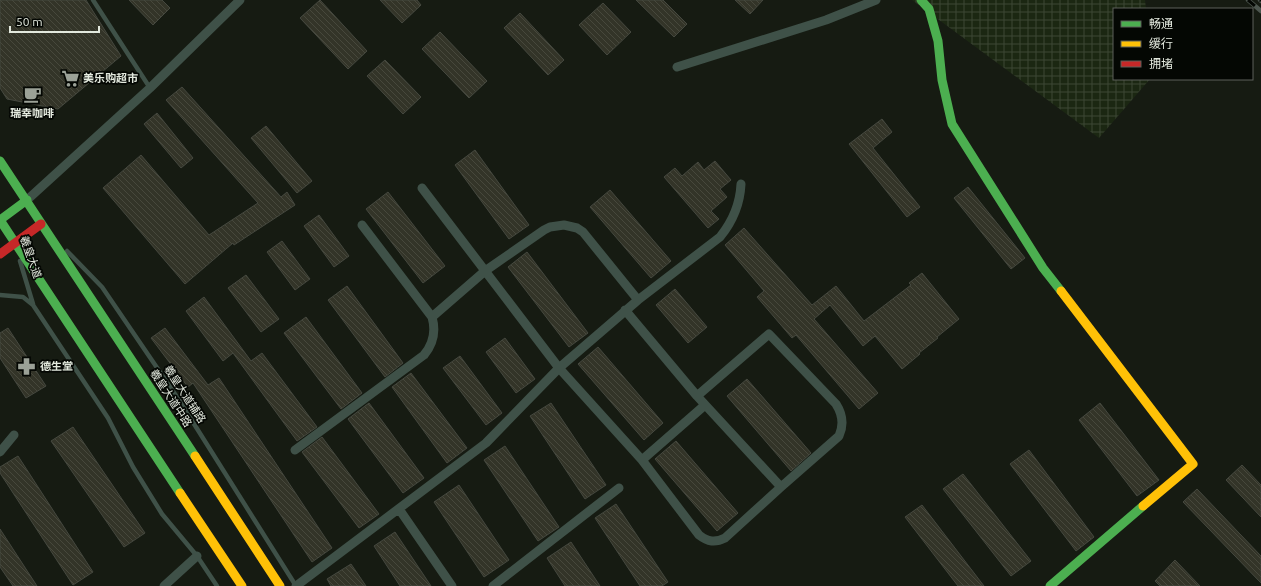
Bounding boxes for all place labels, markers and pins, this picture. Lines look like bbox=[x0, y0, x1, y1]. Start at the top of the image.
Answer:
supermarket icon: 美乐购超市 bbox=[60, 68, 80, 88]
place label: 美乐购超市 bbox=[83, 72, 138, 84]
cafe icon: 瑞幸咖啡 bbox=[22, 85, 42, 105]
place label: 瑞幸咖啡 bbox=[10, 107, 54, 119]
pharmacy icon: 德生堂 bbox=[17, 356, 37, 376]
place label: 德生堂 bbox=[40, 360, 73, 372]

